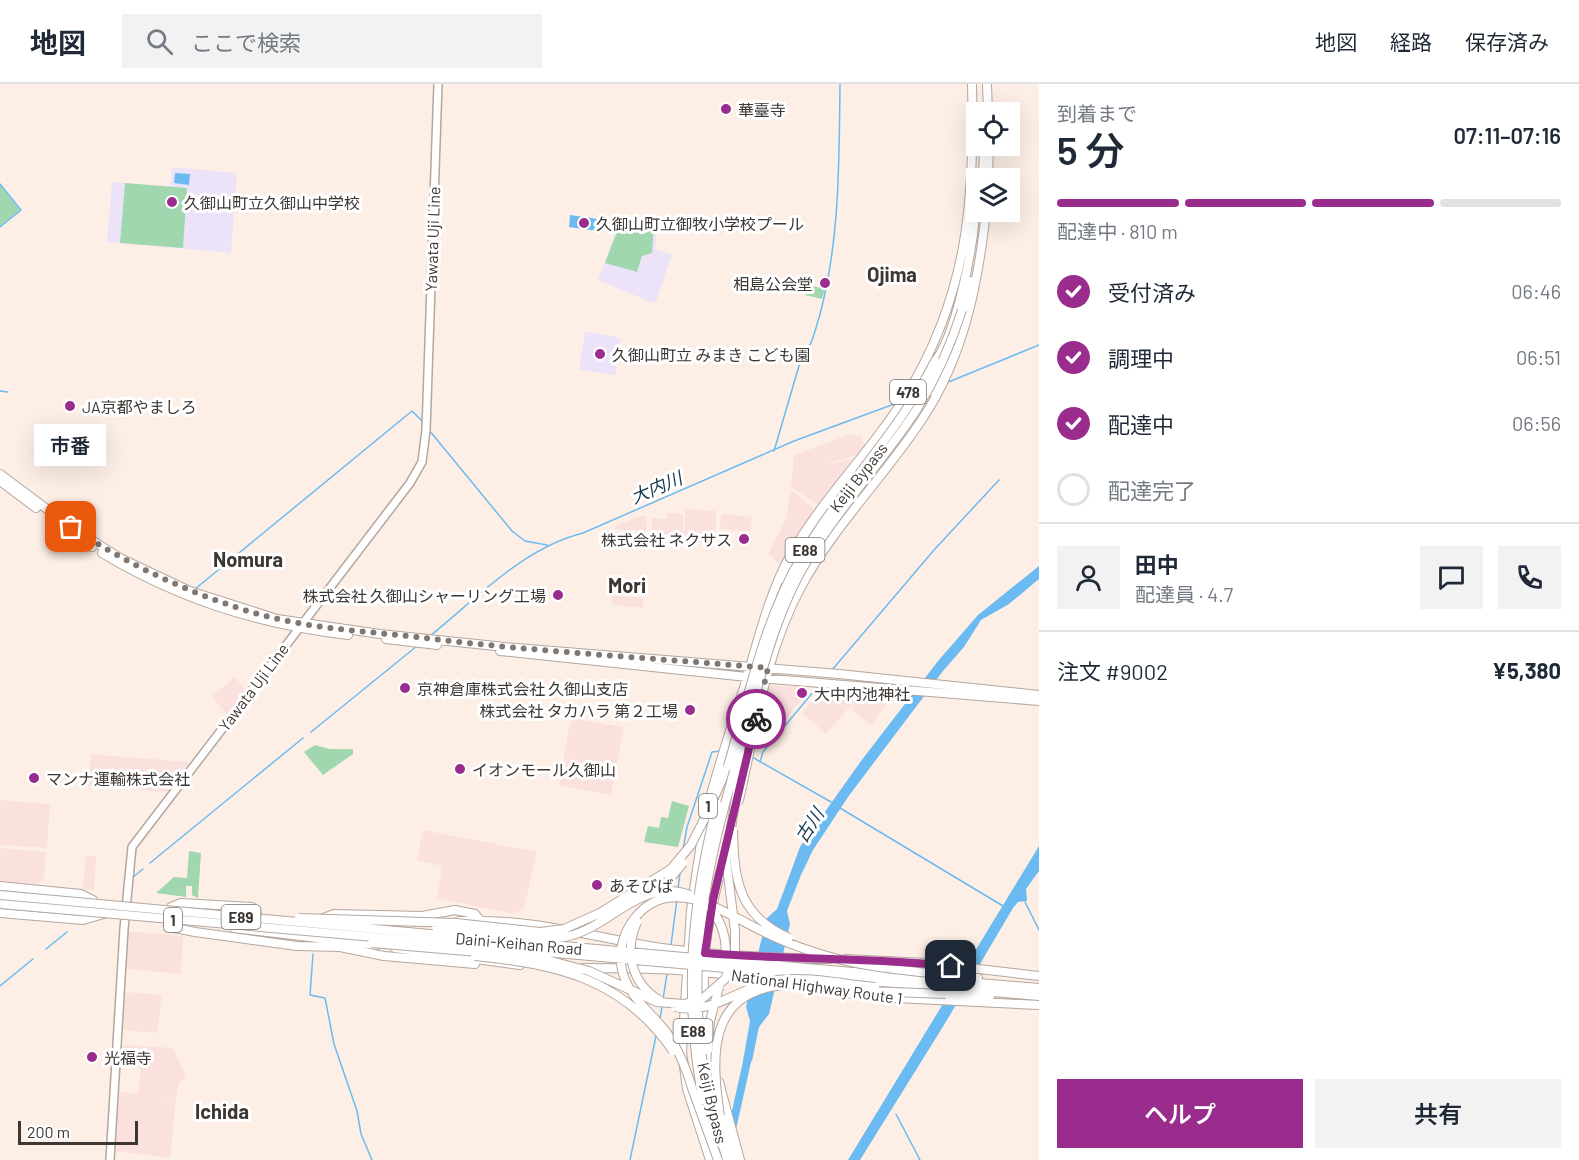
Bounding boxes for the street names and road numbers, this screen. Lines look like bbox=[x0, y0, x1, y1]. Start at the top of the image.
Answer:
street label: Yawata Uji Line bbox=[421, 186, 443, 292]
road number: 478 bbox=[890, 380, 926, 404]
street label: Keiji Bypass bbox=[825, 439, 891, 515]
road number: E88 bbox=[786, 538, 824, 562]
street label: Yawata Uji Line bbox=[214, 639, 292, 735]
road number: 1 bbox=[699, 794, 717, 818]
road number: E89 bbox=[222, 905, 260, 929]
road number: 1 bbox=[164, 908, 182, 932]
street label: Daini-Keihan Road bbox=[455, 928, 583, 958]
street label: National Highway Route 1 bbox=[730, 965, 904, 1007]
road number: E88 bbox=[674, 1019, 712, 1043]
street label: Keiji Bypass bbox=[694, 1061, 732, 1145]

